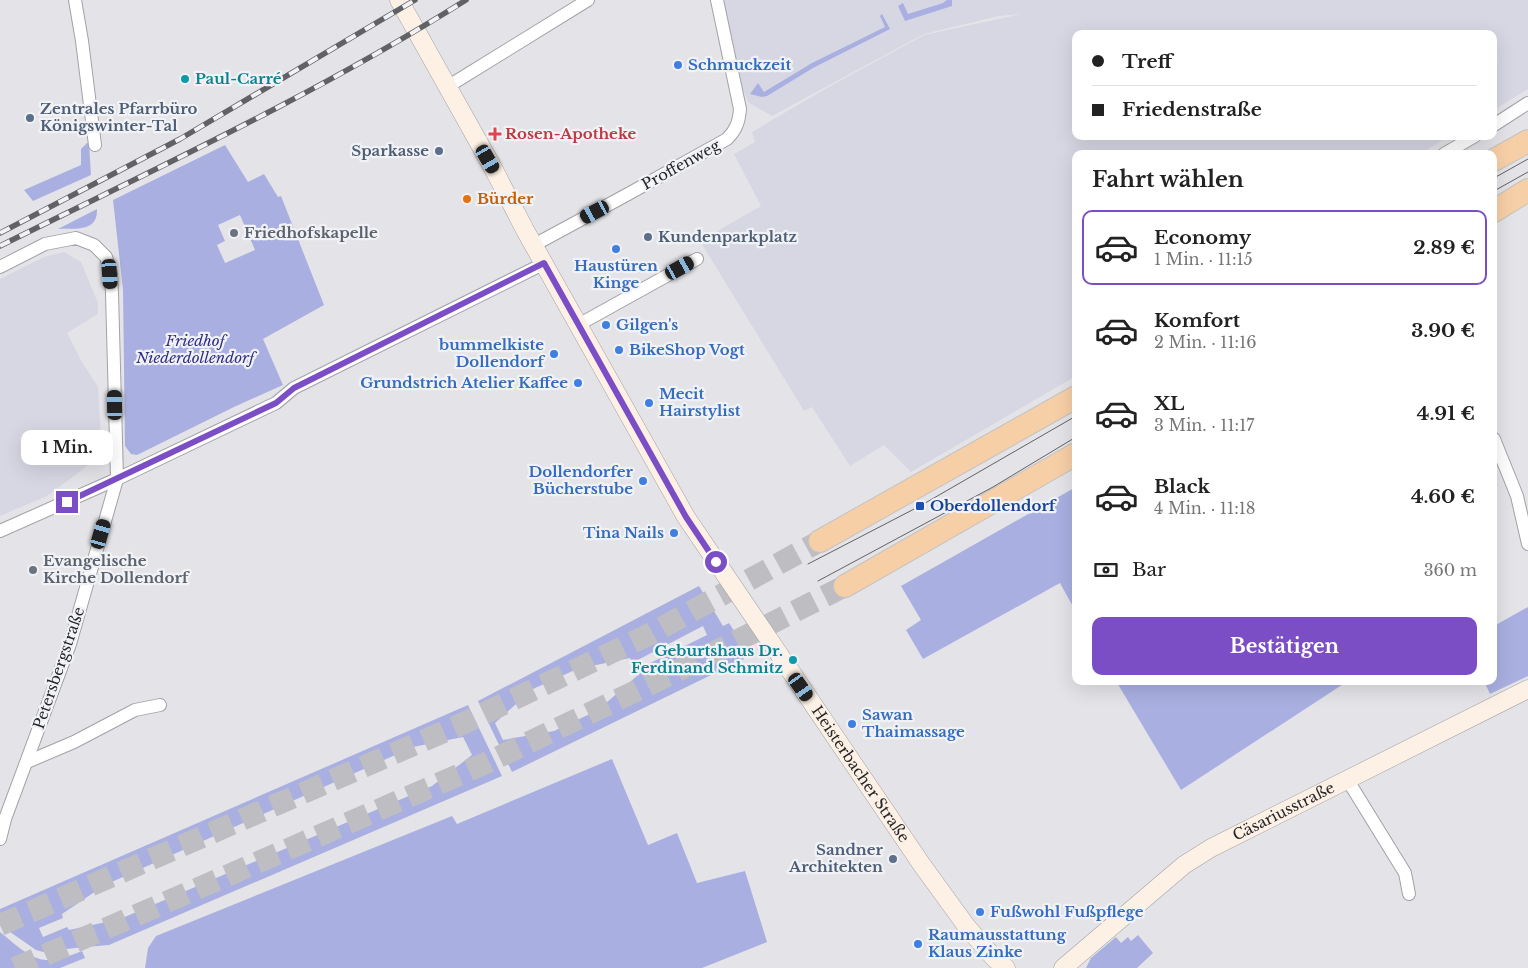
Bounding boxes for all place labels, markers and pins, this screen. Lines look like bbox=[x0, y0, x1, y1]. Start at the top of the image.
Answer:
place label: Schmuckzeit bbox=[688, 55, 791, 74]
marker: Schmuckzeit bbox=[672, 59, 684, 71]
place label: Paul-Carré bbox=[195, 69, 282, 88]
marker: Paul-Carré bbox=[179, 73, 191, 85]
place label: Zentrales Pfarrbüro Königswinter-Tal bbox=[40, 99, 198, 135]
marker: Zentrales Pfarrbüro Königswinter-Tal bbox=[24, 112, 36, 124]
place label: Rosen-Apotheke bbox=[505, 124, 636, 143]
marker: Rosen-Apotheke bbox=[489, 128, 501, 140]
place label: Sparkasse bbox=[351, 141, 429, 160]
marker: Sparkasse bbox=[433, 145, 445, 157]
place label: Bürder bbox=[477, 189, 534, 208]
marker: Bürder bbox=[461, 193, 473, 205]
place label: Friedhofskapelle bbox=[244, 223, 378, 242]
marker: Friedhofskapelle bbox=[228, 227, 240, 239]
place label: Kundenparkplatz bbox=[658, 227, 797, 246]
marker: Kundenparkplatz bbox=[642, 231, 654, 243]
marker: Haustüren Kinge bbox=[610, 243, 622, 255]
place label: Haustüren Kinge bbox=[574, 256, 658, 292]
place label: Gilgen's bbox=[616, 315, 678, 334]
marker: Gilgen's bbox=[600, 319, 612, 331]
place label: bummelkiste Dollendorf bbox=[438, 335, 546, 371]
place label: BikeShop Vogt bbox=[629, 340, 745, 359]
marker: BikeShop Vogt bbox=[613, 344, 625, 356]
marker: bummelkiste Dollendorf bbox=[548, 348, 560, 360]
place label: Grundstrich Atelier Kaffee bbox=[360, 373, 568, 392]
marker: Grundstrich Atelier Kaffee bbox=[572, 377, 584, 389]
place label: Mecit Hairstylist bbox=[659, 384, 741, 420]
marker: Mecit Hairstylist bbox=[643, 397, 655, 409]
place label: Dollendorfer Bücherstube bbox=[529, 462, 634, 498]
marker: Dollendorfer Bücherstube bbox=[637, 475, 649, 487]
place label: Oberdollendorf bbox=[930, 496, 1058, 515]
marker: Oberdollendorf bbox=[914, 500, 926, 512]
place label: Tina Nails bbox=[583, 523, 664, 542]
marker: Tina Nails bbox=[668, 527, 680, 539]
place label: Evangelische Kirche Dollendorf bbox=[43, 551, 191, 587]
marker: Evangelische Kirche Dollendorf bbox=[27, 564, 39, 576]
place label: Geburtshaus Dr. Ferdinand Schmitz bbox=[631, 641, 783, 677]
marker: Geburtshaus Dr. Ferdinand Schmitz bbox=[787, 654, 799, 666]
place label: Sawan Thaimassage bbox=[862, 705, 965, 741]
marker: Sawan Thaimassage bbox=[846, 718, 858, 730]
place label: Sandner Architekten bbox=[788, 840, 884, 876]
marker: Sandner Architekten bbox=[887, 853, 899, 865]
place label: Fußwohl Fußpflege bbox=[990, 902, 1144, 921]
marker: Fußwohl Fußpflege bbox=[974, 906, 986, 918]
place label: Raumausstattung Klaus Zinke bbox=[928, 925, 1067, 961]
marker: Raumausstattung Klaus Zinke bbox=[912, 938, 924, 950]

